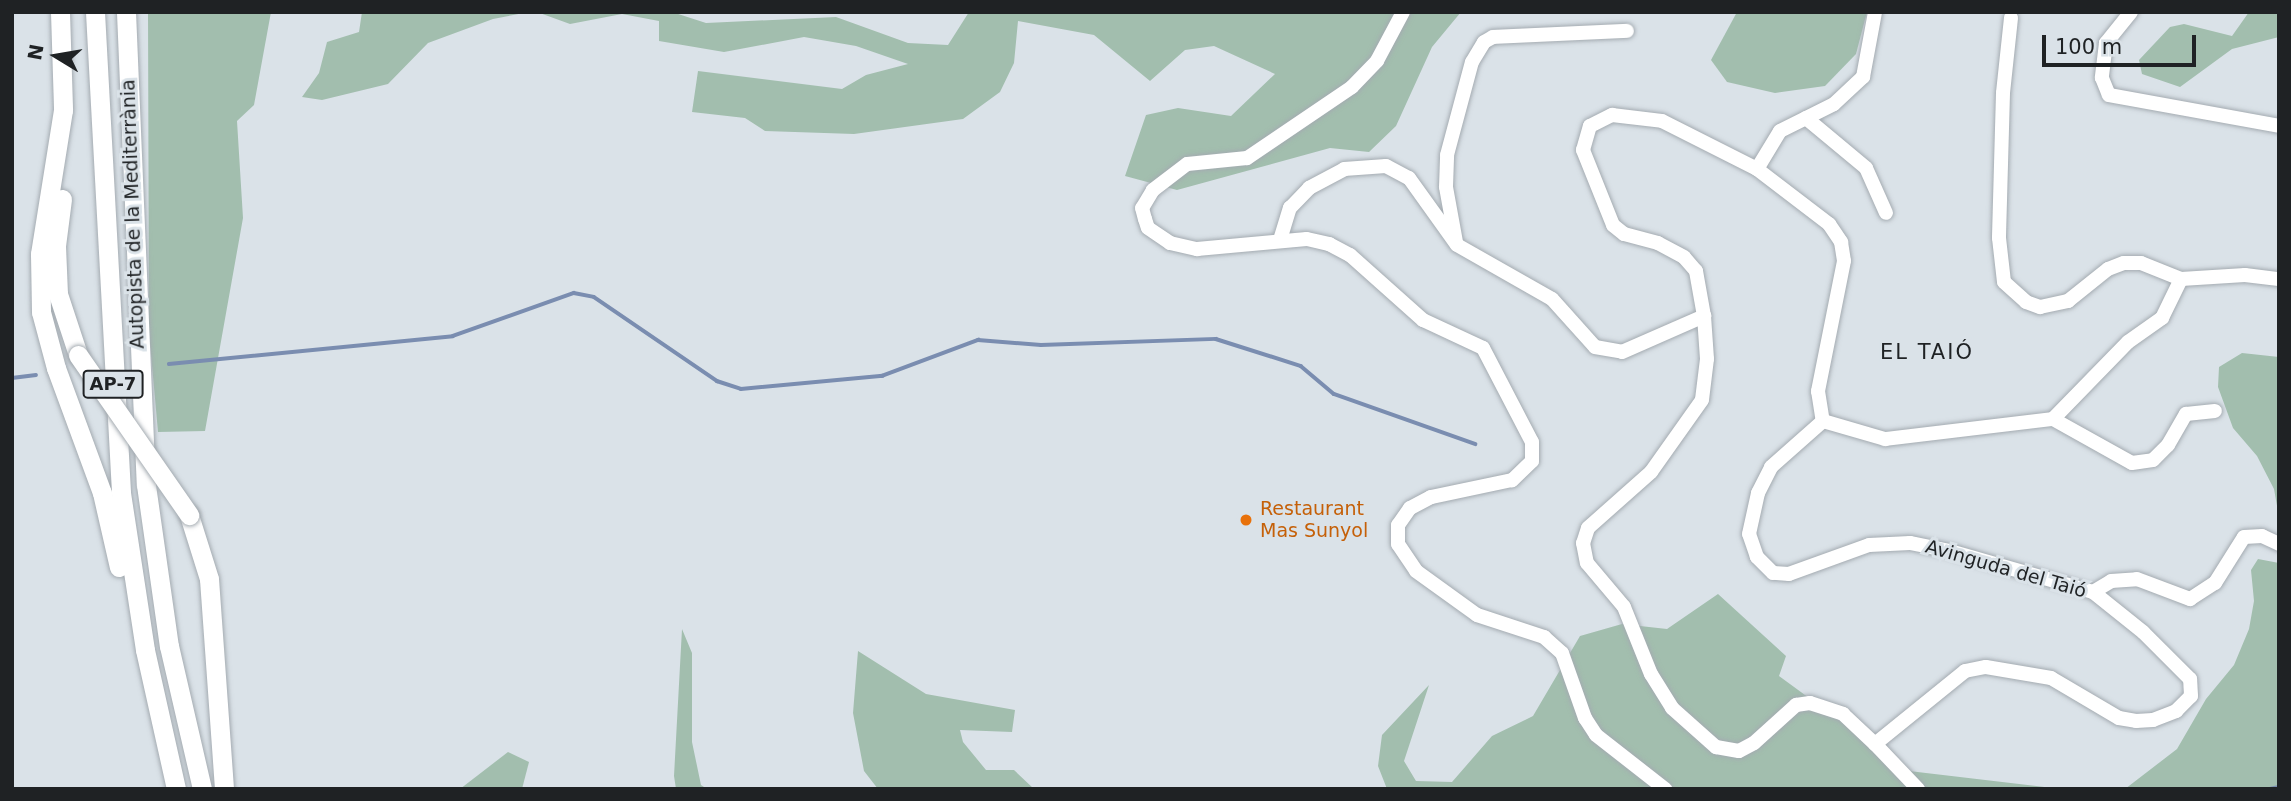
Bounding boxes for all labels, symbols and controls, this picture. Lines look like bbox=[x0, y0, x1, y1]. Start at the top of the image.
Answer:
north arrow bbox=[21, 21, 91, 91]
scale bar bbox=[2046, 21, 2200, 65]
text: 100 m bbox=[2055, 35, 2122, 59]
text: N bbox=[23, 42, 48, 62]
street label: Autopista de la Mediterrània bbox=[117, 79, 149, 349]
district label: EL TAIÓ bbox=[1881, 339, 1973, 365]
road number: AP-7 bbox=[82, 370, 144, 398]
place label: Restaurant Mas Sunyol bbox=[1260, 498, 1368, 542]
marker: Restaurant Mas Sunyol bbox=[1238, 512, 1254, 528]
street label: Avinguda del Taió bbox=[1923, 535, 2089, 603]

